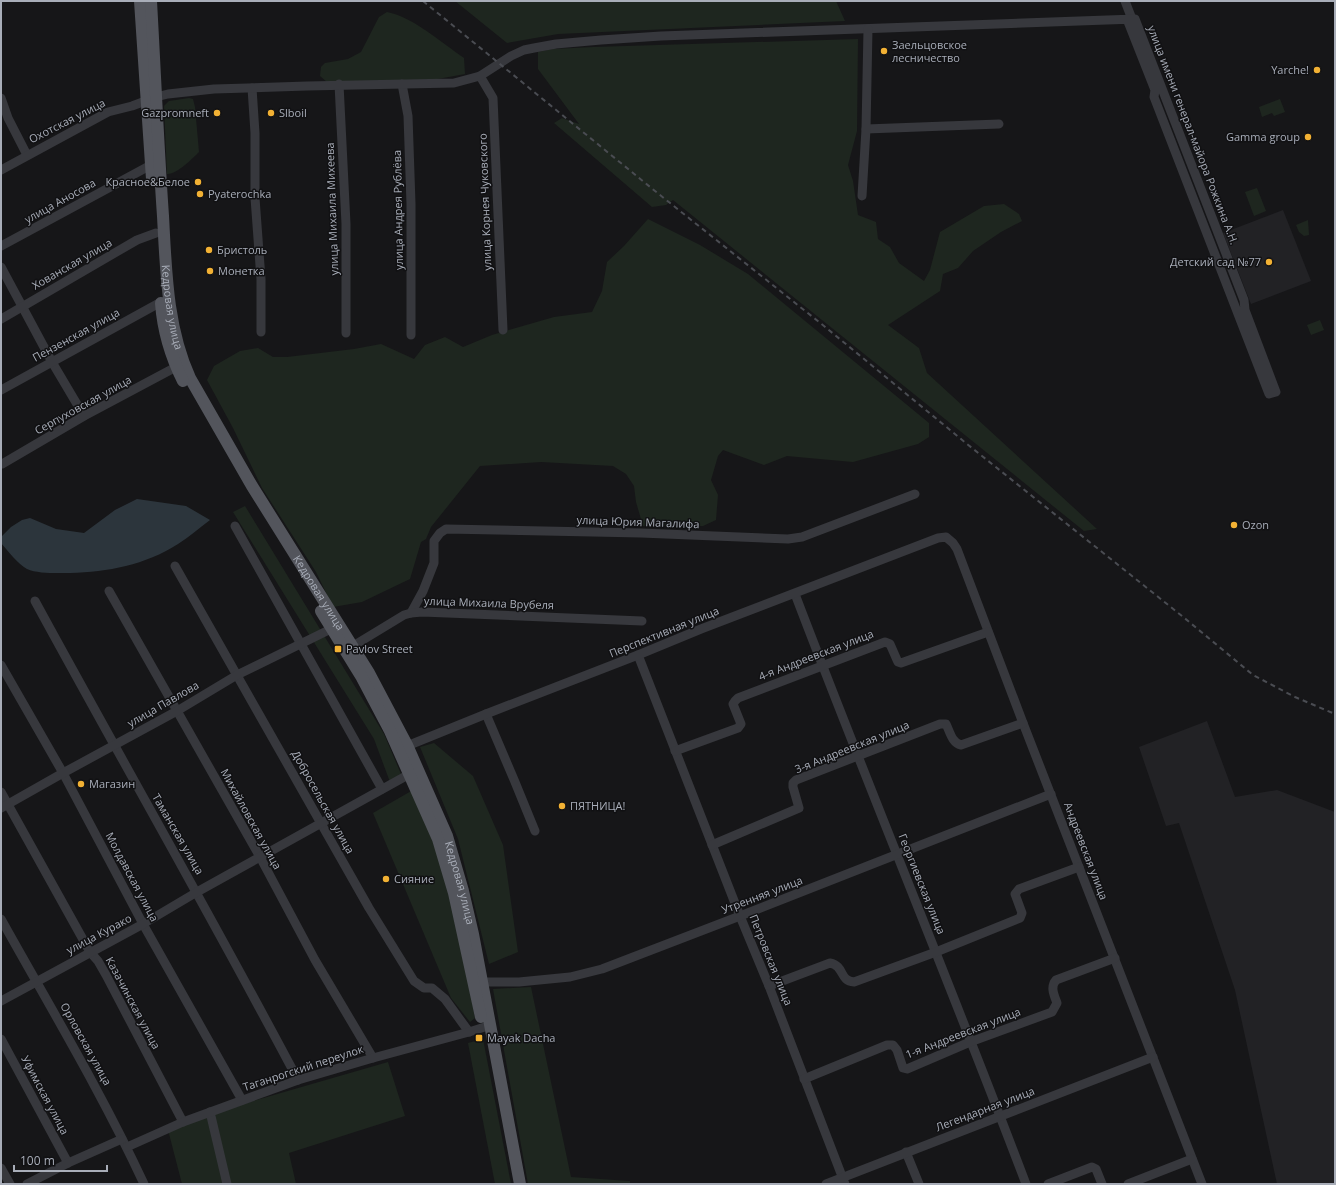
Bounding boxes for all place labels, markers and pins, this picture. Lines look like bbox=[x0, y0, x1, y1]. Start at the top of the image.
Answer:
place label: Заельцовское лесничество bbox=[892, 37, 967, 65]
marker: Заельцовское лесничество bbox=[879, 46, 889, 56]
place label: Yarche! bbox=[1271, 62, 1309, 77]
marker: Yarche! bbox=[1312, 65, 1322, 75]
place label: Gazpromneft bbox=[141, 105, 209, 120]
place label: Slboil bbox=[279, 105, 307, 120]
marker: Gazpromneft bbox=[212, 108, 222, 118]
marker: Slboil bbox=[266, 108, 276, 118]
place label: Gamma group bbox=[1226, 129, 1300, 144]
marker: Gamma group bbox=[1303, 132, 1313, 142]
place label: Красное&Белое bbox=[105, 174, 190, 189]
marker: Красное&Белое bbox=[193, 177, 203, 187]
place label: Pyaterochka bbox=[208, 186, 271, 201]
marker: Pyaterochka bbox=[195, 189, 205, 199]
place label: Бристоль bbox=[217, 242, 267, 257]
marker: Бристоль bbox=[204, 245, 214, 255]
place label: Детский сад №77 bbox=[1170, 254, 1261, 269]
marker: Детский сад №77 bbox=[1264, 257, 1274, 267]
place label: Монетка bbox=[218, 263, 265, 278]
marker: Монетка bbox=[205, 266, 215, 276]
place label: Ozon bbox=[1242, 517, 1269, 532]
marker: Ozon bbox=[1229, 520, 1239, 530]
place label: Pavlov Street bbox=[346, 641, 413, 656]
marker: Pavlov Street bbox=[333, 644, 343, 654]
place label: Магазин bbox=[89, 776, 135, 791]
marker: Магазин bbox=[76, 779, 86, 789]
place label: ПЯТНИЦА! bbox=[570, 798, 626, 813]
marker: ПЯТНИЦА! bbox=[557, 801, 567, 811]
place label: Сияние bbox=[394, 871, 434, 886]
marker: Сияние bbox=[381, 874, 391, 884]
place label: Mayak Dacha bbox=[487, 1030, 556, 1045]
marker: Mayak Dacha bbox=[474, 1033, 484, 1043]

